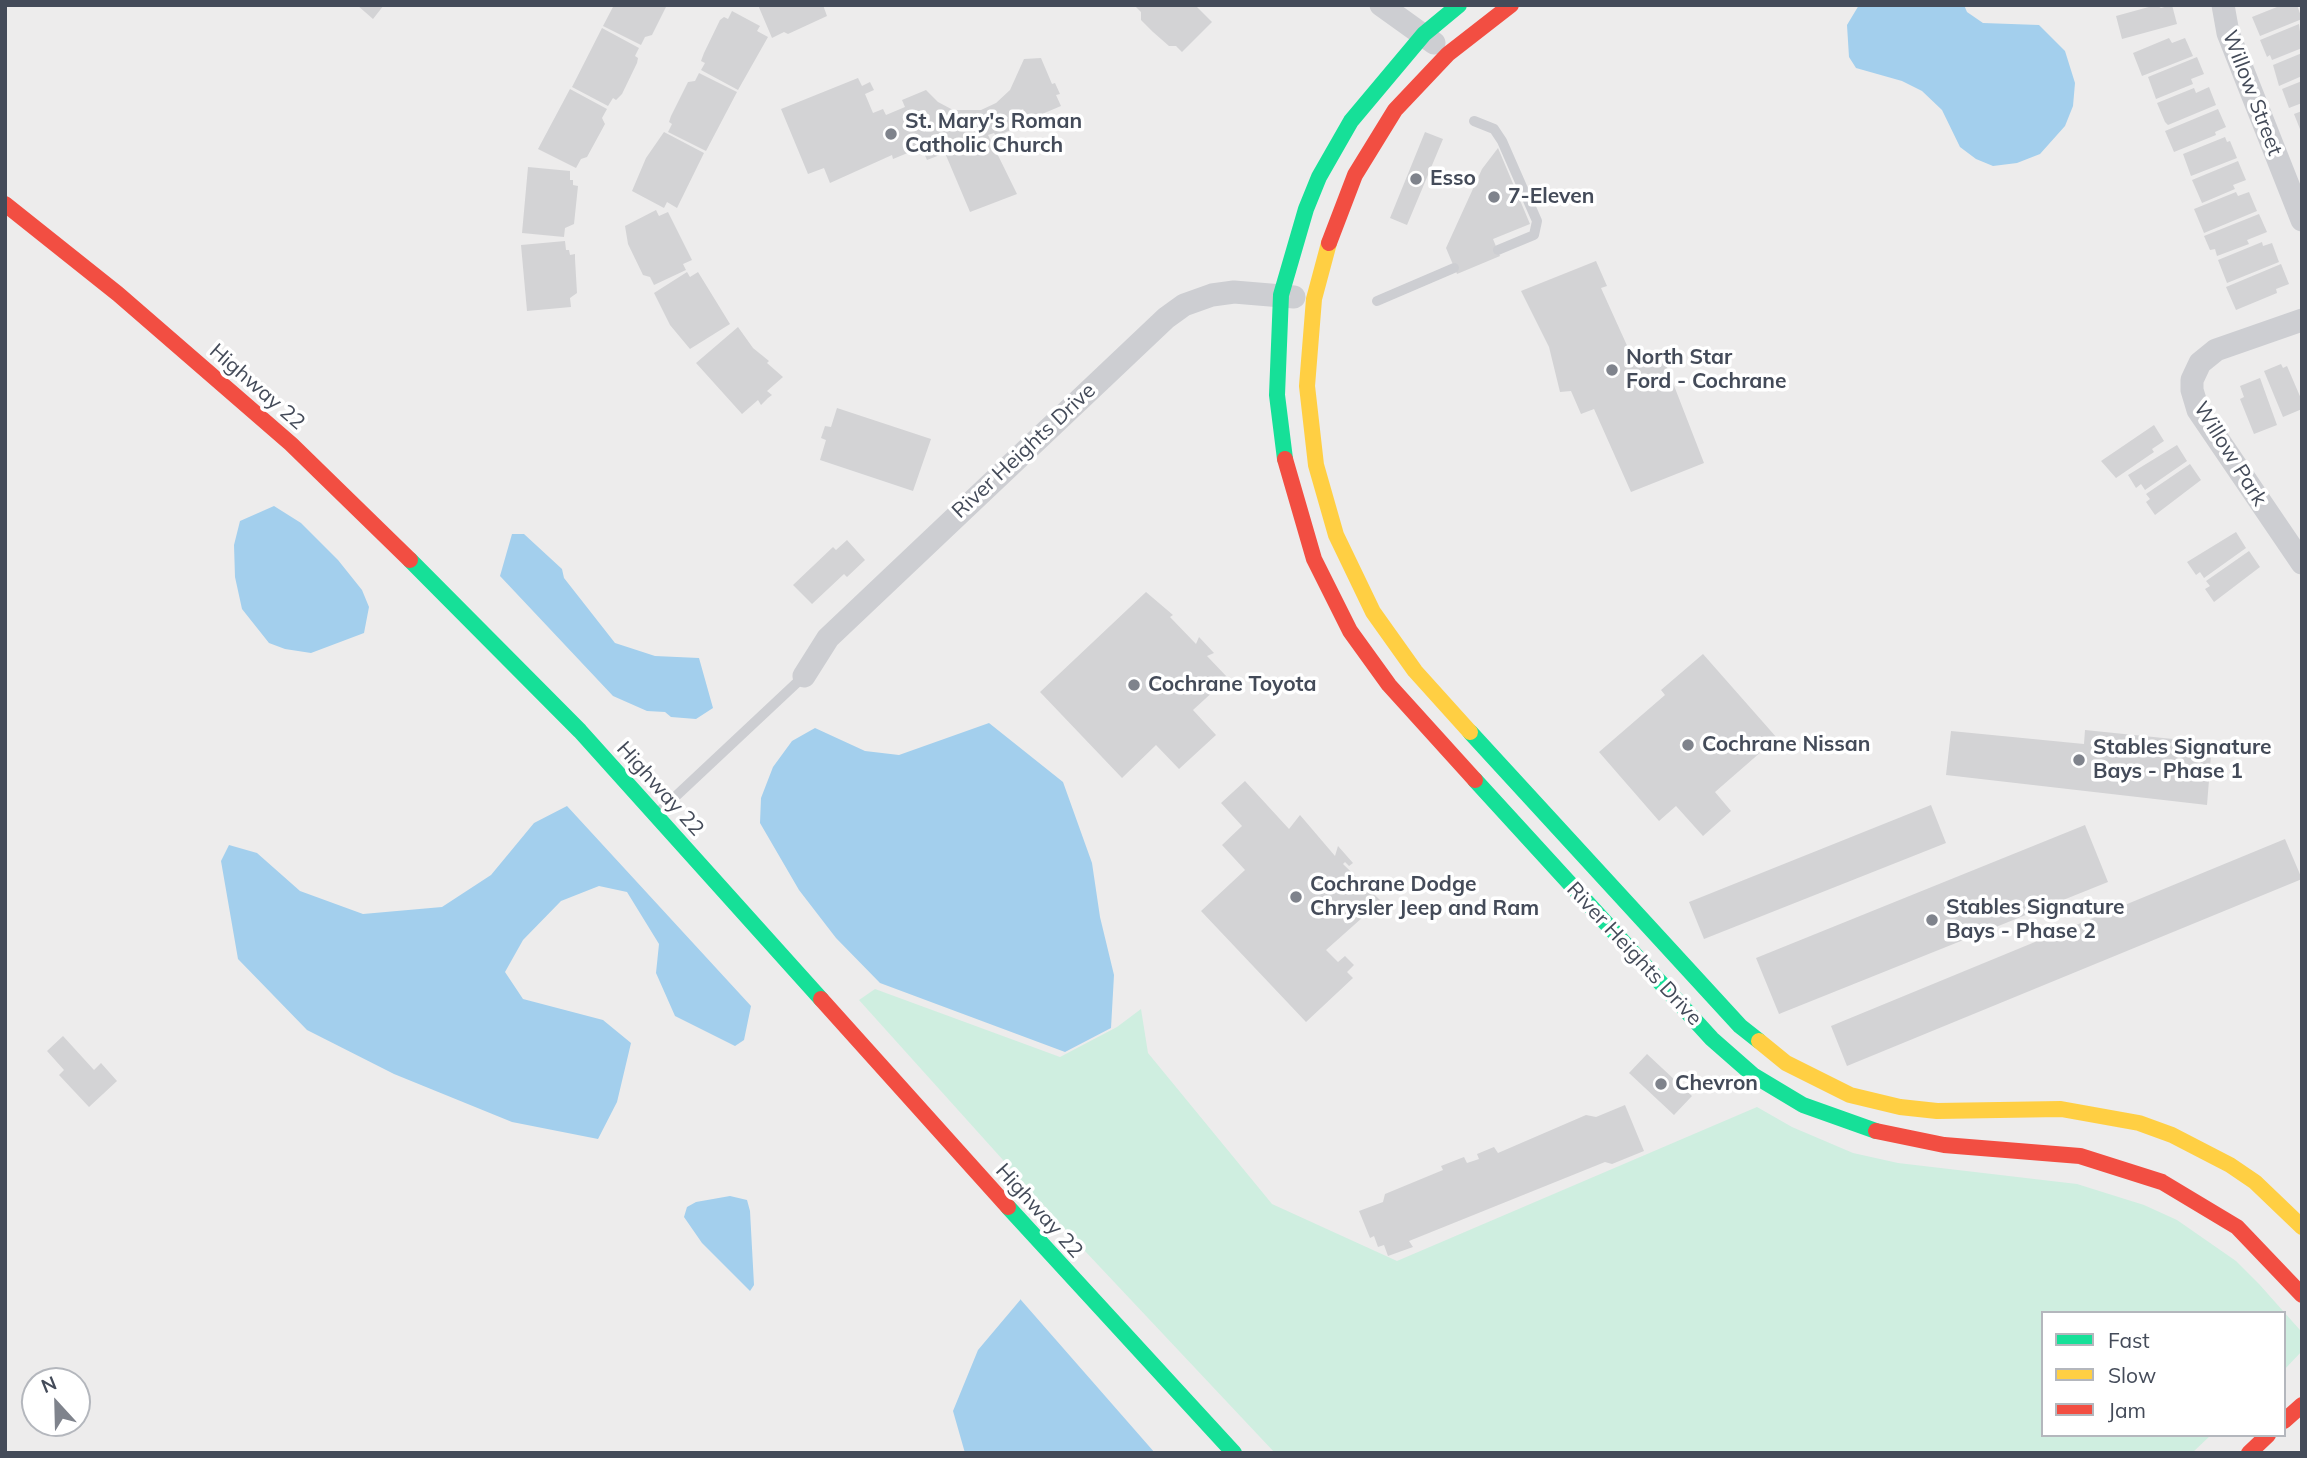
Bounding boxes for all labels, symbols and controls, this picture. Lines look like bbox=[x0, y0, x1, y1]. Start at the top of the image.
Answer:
street label: Willow Street bbox=[2217, 27, 2287, 159]
place label: St. Mary's Roman Catholic Church bbox=[905, 109, 1082, 159]
marker: St. Mary's Roman Catholic Church bbox=[883, 126, 899, 142]
place label: Esso bbox=[1430, 166, 1476, 192]
marker: Esso bbox=[1408, 171, 1424, 187]
place label: 7-Eleven bbox=[1508, 184, 1594, 210]
marker: 7-Eleven bbox=[1486, 189, 1502, 205]
street label: Highway 22 bbox=[204, 339, 310, 435]
place label: North Star Ford - Cochrane bbox=[1626, 345, 1787, 395]
marker: North Star Ford - Cochrane bbox=[1604, 362, 1620, 378]
street label: River Heights Drive bbox=[947, 378, 1101, 524]
street label: Willow Park bbox=[2188, 397, 2272, 511]
place label: Cochrane Toyota bbox=[1148, 672, 1317, 698]
marker: Cochrane Toyota bbox=[1126, 677, 1142, 693]
place label: Cochrane Nissan bbox=[1702, 732, 1870, 758]
place label: Stables Signature Bays - Phase 1 bbox=[2093, 735, 2272, 785]
street label: Highway 22 bbox=[611, 737, 709, 841]
marker: Cochrane Nissan bbox=[1680, 737, 1696, 753]
marker: Stables Signature Bays - Phase 1 bbox=[2071, 752, 2087, 768]
place label: Cochrane Dodge Chrysler Jeep and Ram bbox=[1310, 872, 1539, 922]
street label: River Heights Drive bbox=[1561, 877, 1707, 1031]
marker: Cochrane Dodge Chrysler Jeep and Ram bbox=[1288, 889, 1304, 905]
place label: Stables Signature Bays - Phase 2 bbox=[1946, 895, 2125, 945]
marker: Stables Signature Bays - Phase 2 bbox=[1924, 912, 1940, 928]
place label: Chevron bbox=[1675, 1071, 1758, 1097]
marker: Chevron bbox=[1653, 1076, 1669, 1092]
street label: Highway 22 bbox=[990, 1159, 1088, 1263]
legend bbox=[2041, 1311, 2286, 1437]
text: Fast bbox=[2108, 1327, 2150, 1353]
text: Slow bbox=[2108, 1362, 2156, 1388]
north arrow bbox=[21, 1367, 91, 1437]
text: N bbox=[38, 1371, 60, 1398]
text: Jam bbox=[2108, 1397, 2146, 1423]

